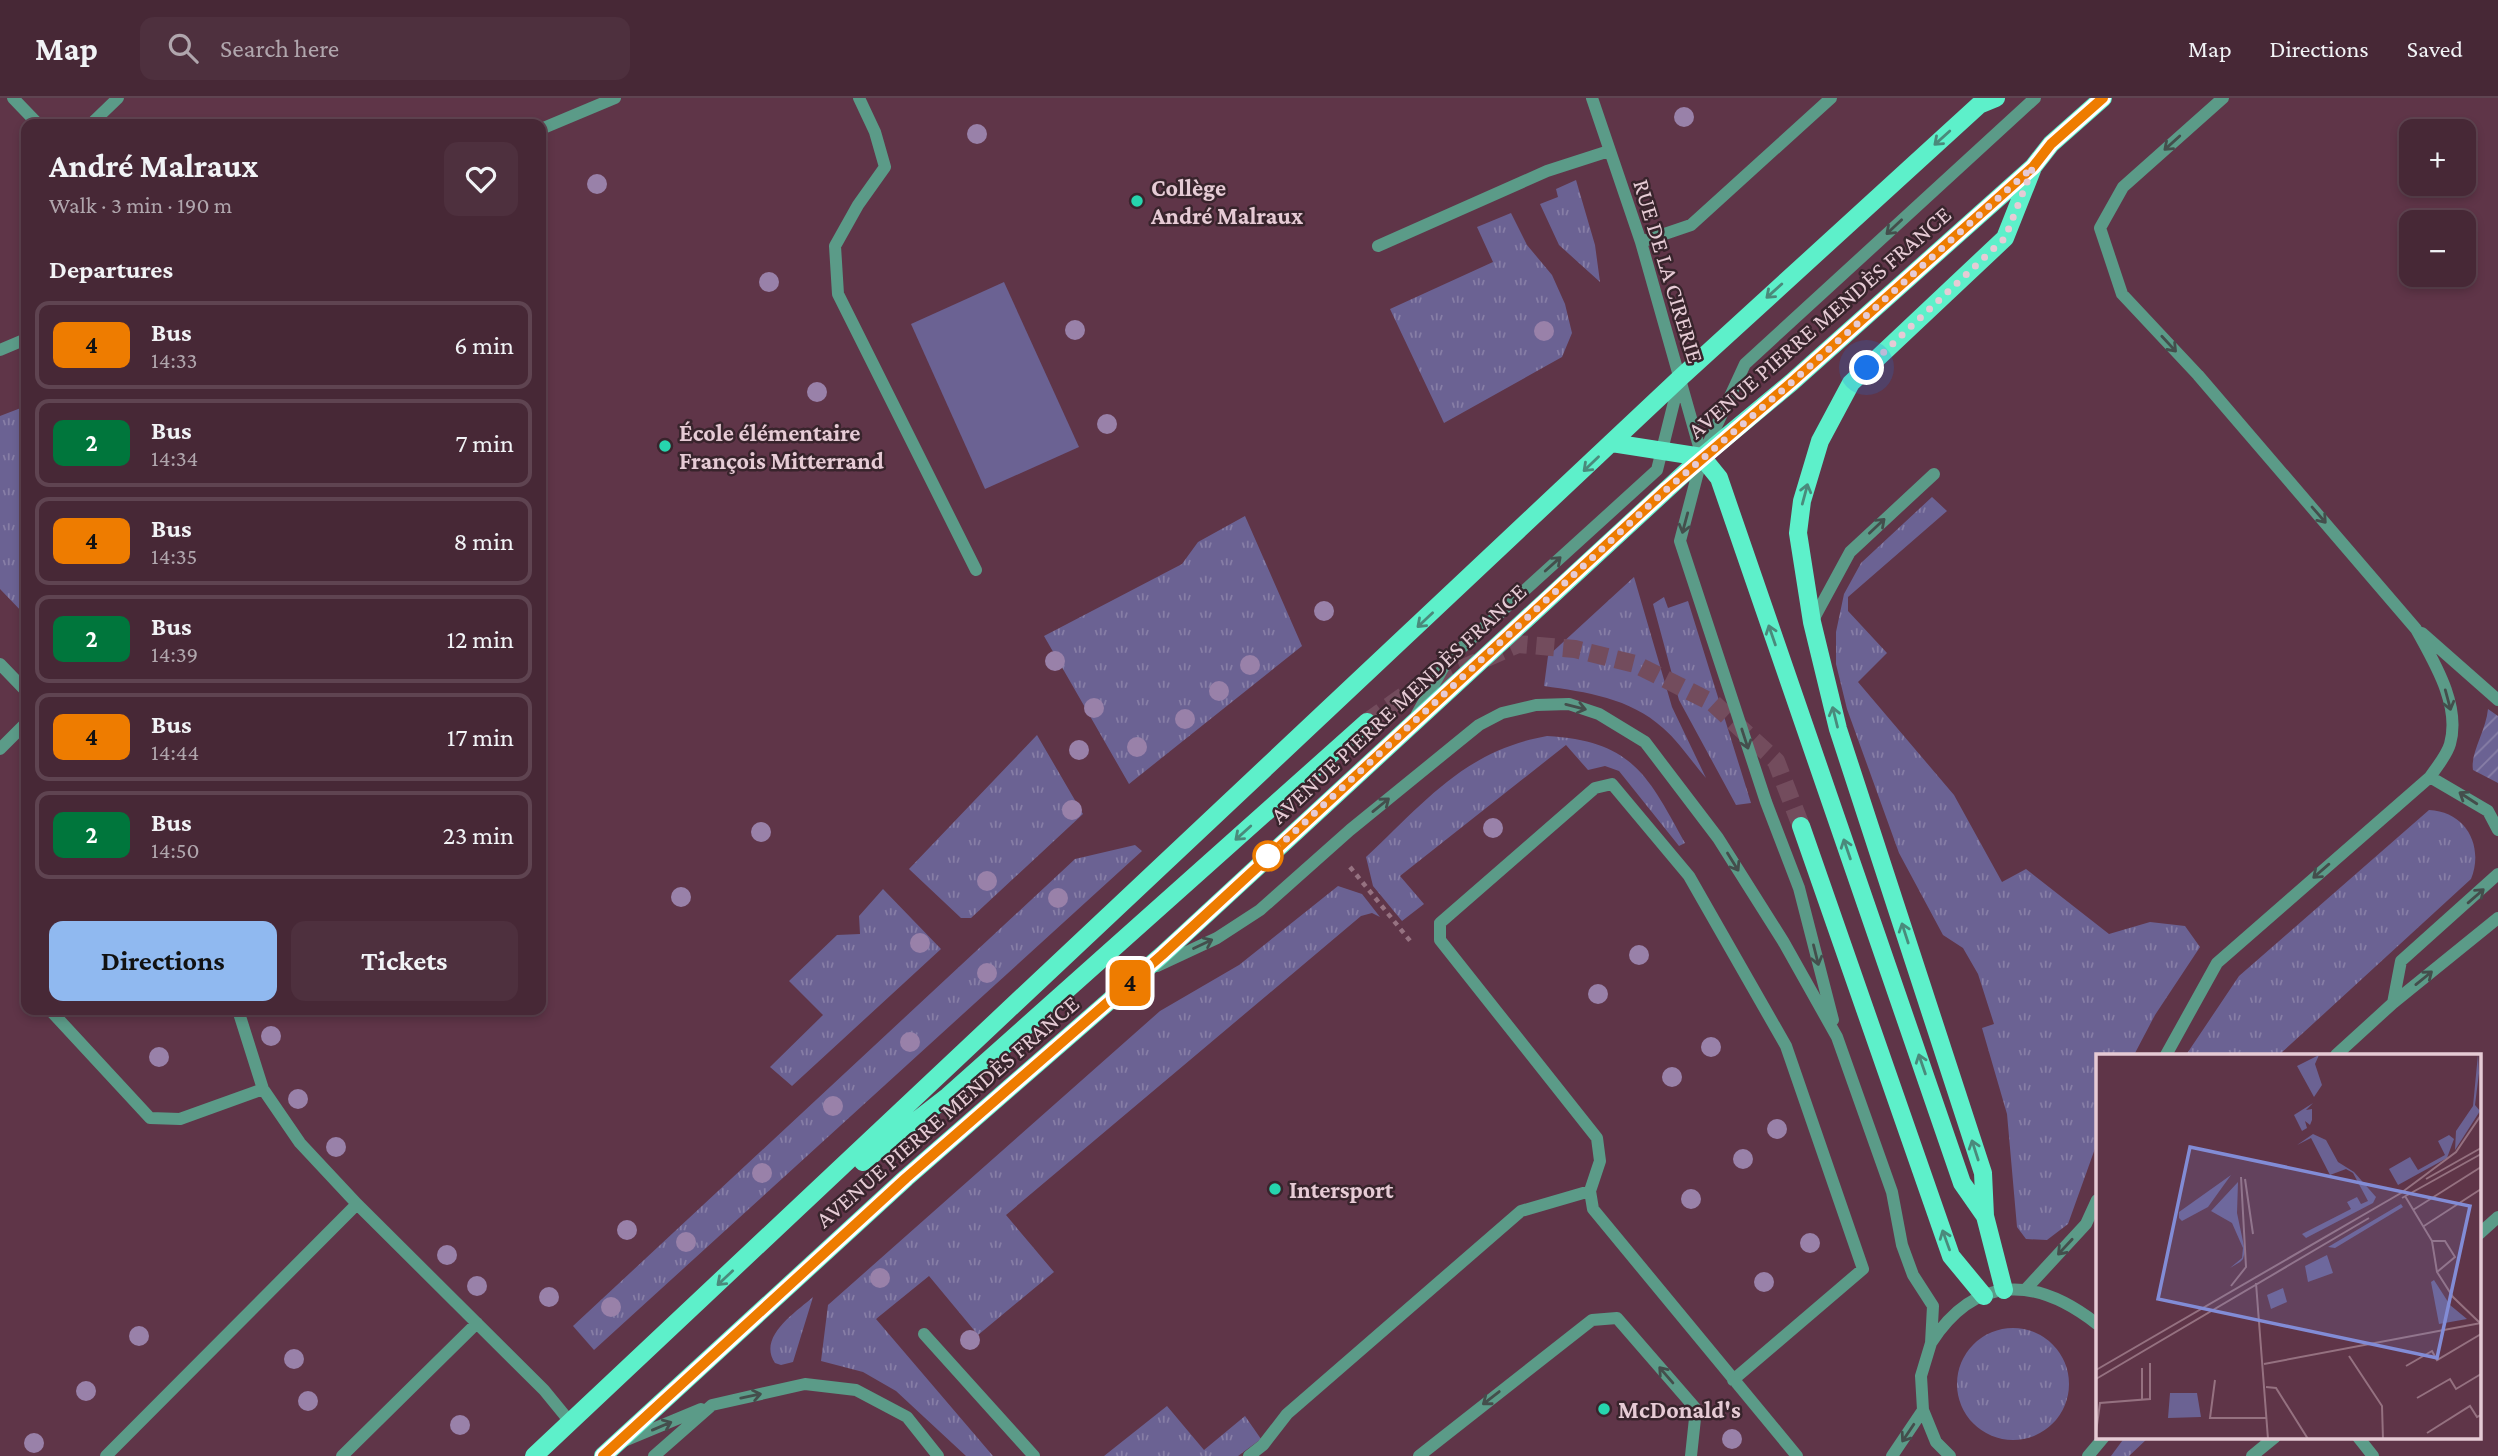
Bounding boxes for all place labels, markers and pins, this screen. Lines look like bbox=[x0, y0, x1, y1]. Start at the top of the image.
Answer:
place label: Collège André Malraux bbox=[1150, 174, 1304, 229]
marker: Collège André Malraux bbox=[1129, 193, 1145, 209]
place label: École élémentaire François Mitterrand bbox=[679, 419, 884, 474]
marker: École élémentaire François Mitterrand bbox=[657, 438, 673, 454]
unlabelled marker bbox=[1253, 841, 1283, 871]
place label: Intersport bbox=[1289, 1176, 1394, 1203]
marker: Intersport bbox=[1267, 1181, 1283, 1197]
place label: McDonald's bbox=[1618, 1396, 1741, 1423]
marker: McDonald's bbox=[1596, 1401, 1612, 1417]

